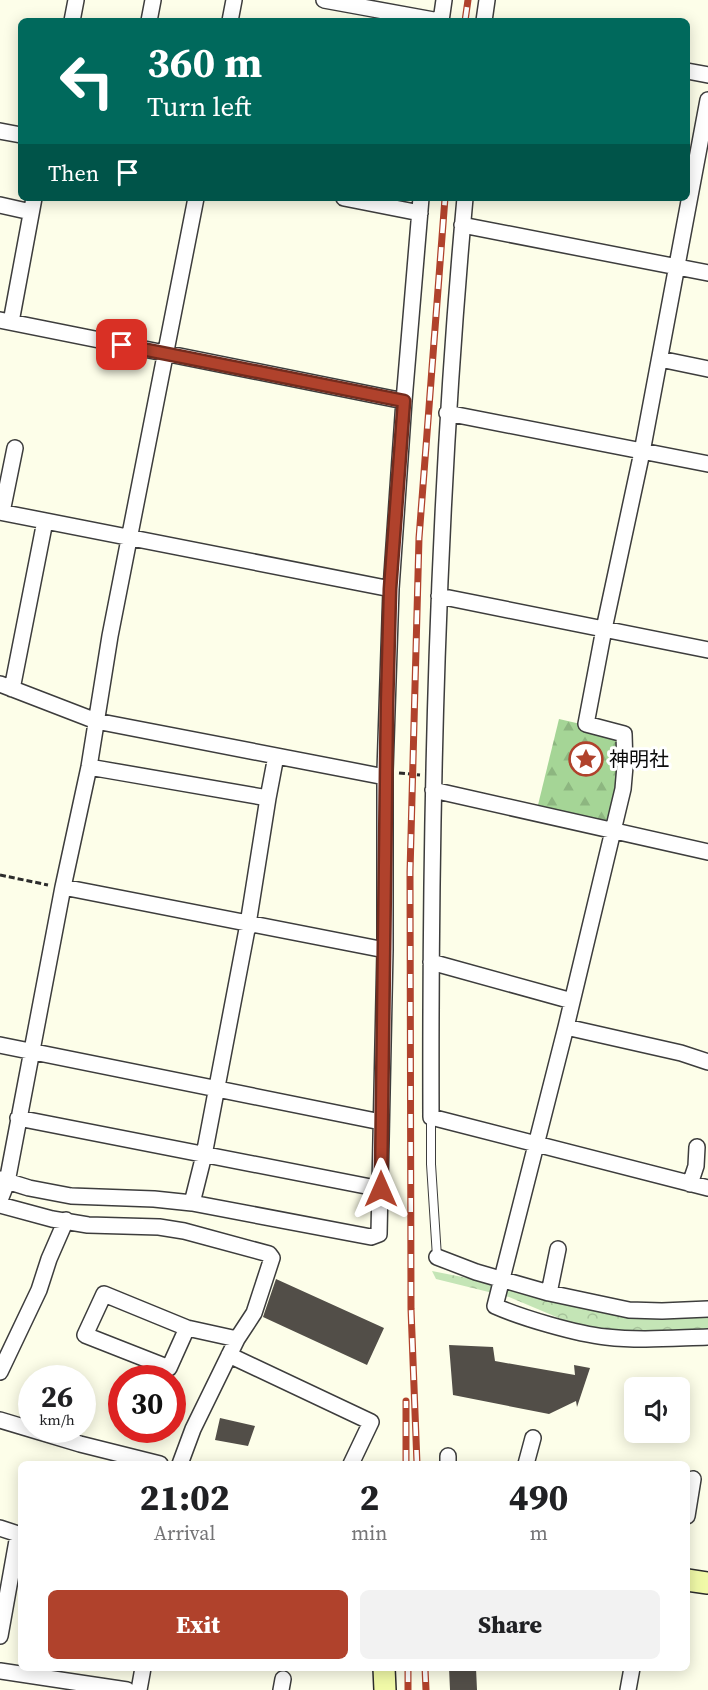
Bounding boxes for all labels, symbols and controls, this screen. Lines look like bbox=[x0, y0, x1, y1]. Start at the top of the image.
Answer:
text: 360 m bbox=[147, 33, 262, 91]
icon: left bbox=[48, 42, 126, 120]
text: Turn left bbox=[147, 88, 251, 125]
icon: arrive bbox=[111, 156, 144, 189]
text: Then bbox=[48, 158, 99, 188]
pin bbox=[96, 319, 147, 370]
icon: arrive bbox=[105, 328, 138, 361]
place icon: 神明社 bbox=[568, 741, 604, 777]
place label: 神明社 bbox=[609, 745, 669, 773]
position arrow bbox=[349, 1157, 413, 1221]
speed limit sign: 30 bbox=[108, 1365, 186, 1443]
text: 26 bbox=[41, 1376, 73, 1417]
map controls bbox=[624, 1377, 690, 1443]
button: sound bbox=[624, 1377, 690, 1443]
text: km/h bbox=[39, 1409, 75, 1430]
text: 21:02 bbox=[140, 1473, 230, 1522]
text: 2 bbox=[359, 1473, 379, 1522]
text: 490 bbox=[509, 1473, 568, 1522]
text: Arrival bbox=[154, 1519, 216, 1547]
text: min bbox=[351, 1519, 387, 1547]
text: m bbox=[530, 1519, 548, 1547]
button: Exit bbox=[48, 1590, 348, 1659]
button: Share bbox=[360, 1590, 660, 1659]

